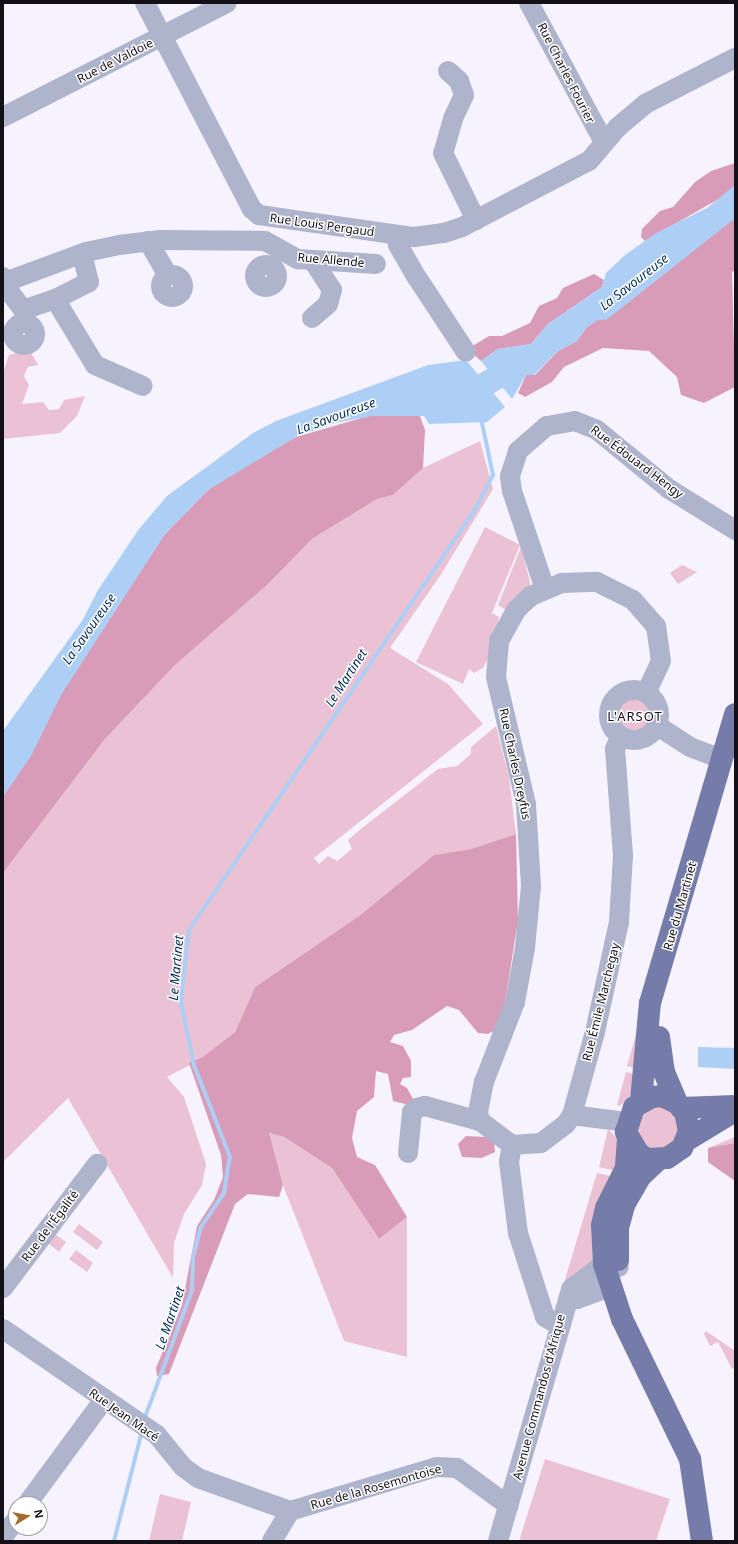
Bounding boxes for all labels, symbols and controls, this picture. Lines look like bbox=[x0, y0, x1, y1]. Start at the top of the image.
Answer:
street label: Rue Charles Fourier bbox=[534, 20, 598, 126]
street label: Rue de Valdoie bbox=[75, 36, 155, 86]
street label: Rue Louis Pergaud bbox=[269, 211, 375, 239]
street label: Rue Allende bbox=[297, 250, 365, 270]
water label: La Savoureuse bbox=[597, 250, 671, 314]
water label: La Savoureuse bbox=[294, 394, 378, 438]
street label: Rue Édouard Hengy bbox=[588, 423, 686, 501]
water label: La Savoureuse bbox=[59, 591, 119, 667]
water label: Le Martinet bbox=[322, 646, 370, 710]
street label: Rue Charles Dreyfus bbox=[496, 707, 534, 821]
district label: L'ARSOT bbox=[607, 708, 663, 724]
street label: Rue du Martinet bbox=[661, 860, 699, 952]
water label: Le Martinet bbox=[165, 935, 187, 1001]
street label: Rue Émile Marchegay bbox=[579, 941, 623, 1063]
street label: Rue de l'Égalité bbox=[18, 1187, 82, 1265]
water label: Le Martinet bbox=[152, 1284, 188, 1352]
street label: Avenue Commandos d'Afrique bbox=[510, 1313, 568, 1481]
street label: Rue Jean Macé bbox=[86, 1386, 162, 1444]
street label: Rue de la Rosemontoise bbox=[309, 1461, 443, 1513]
north arrow bbox=[8, 1496, 48, 1536]
text: N bbox=[31, 1508, 48, 1520]

